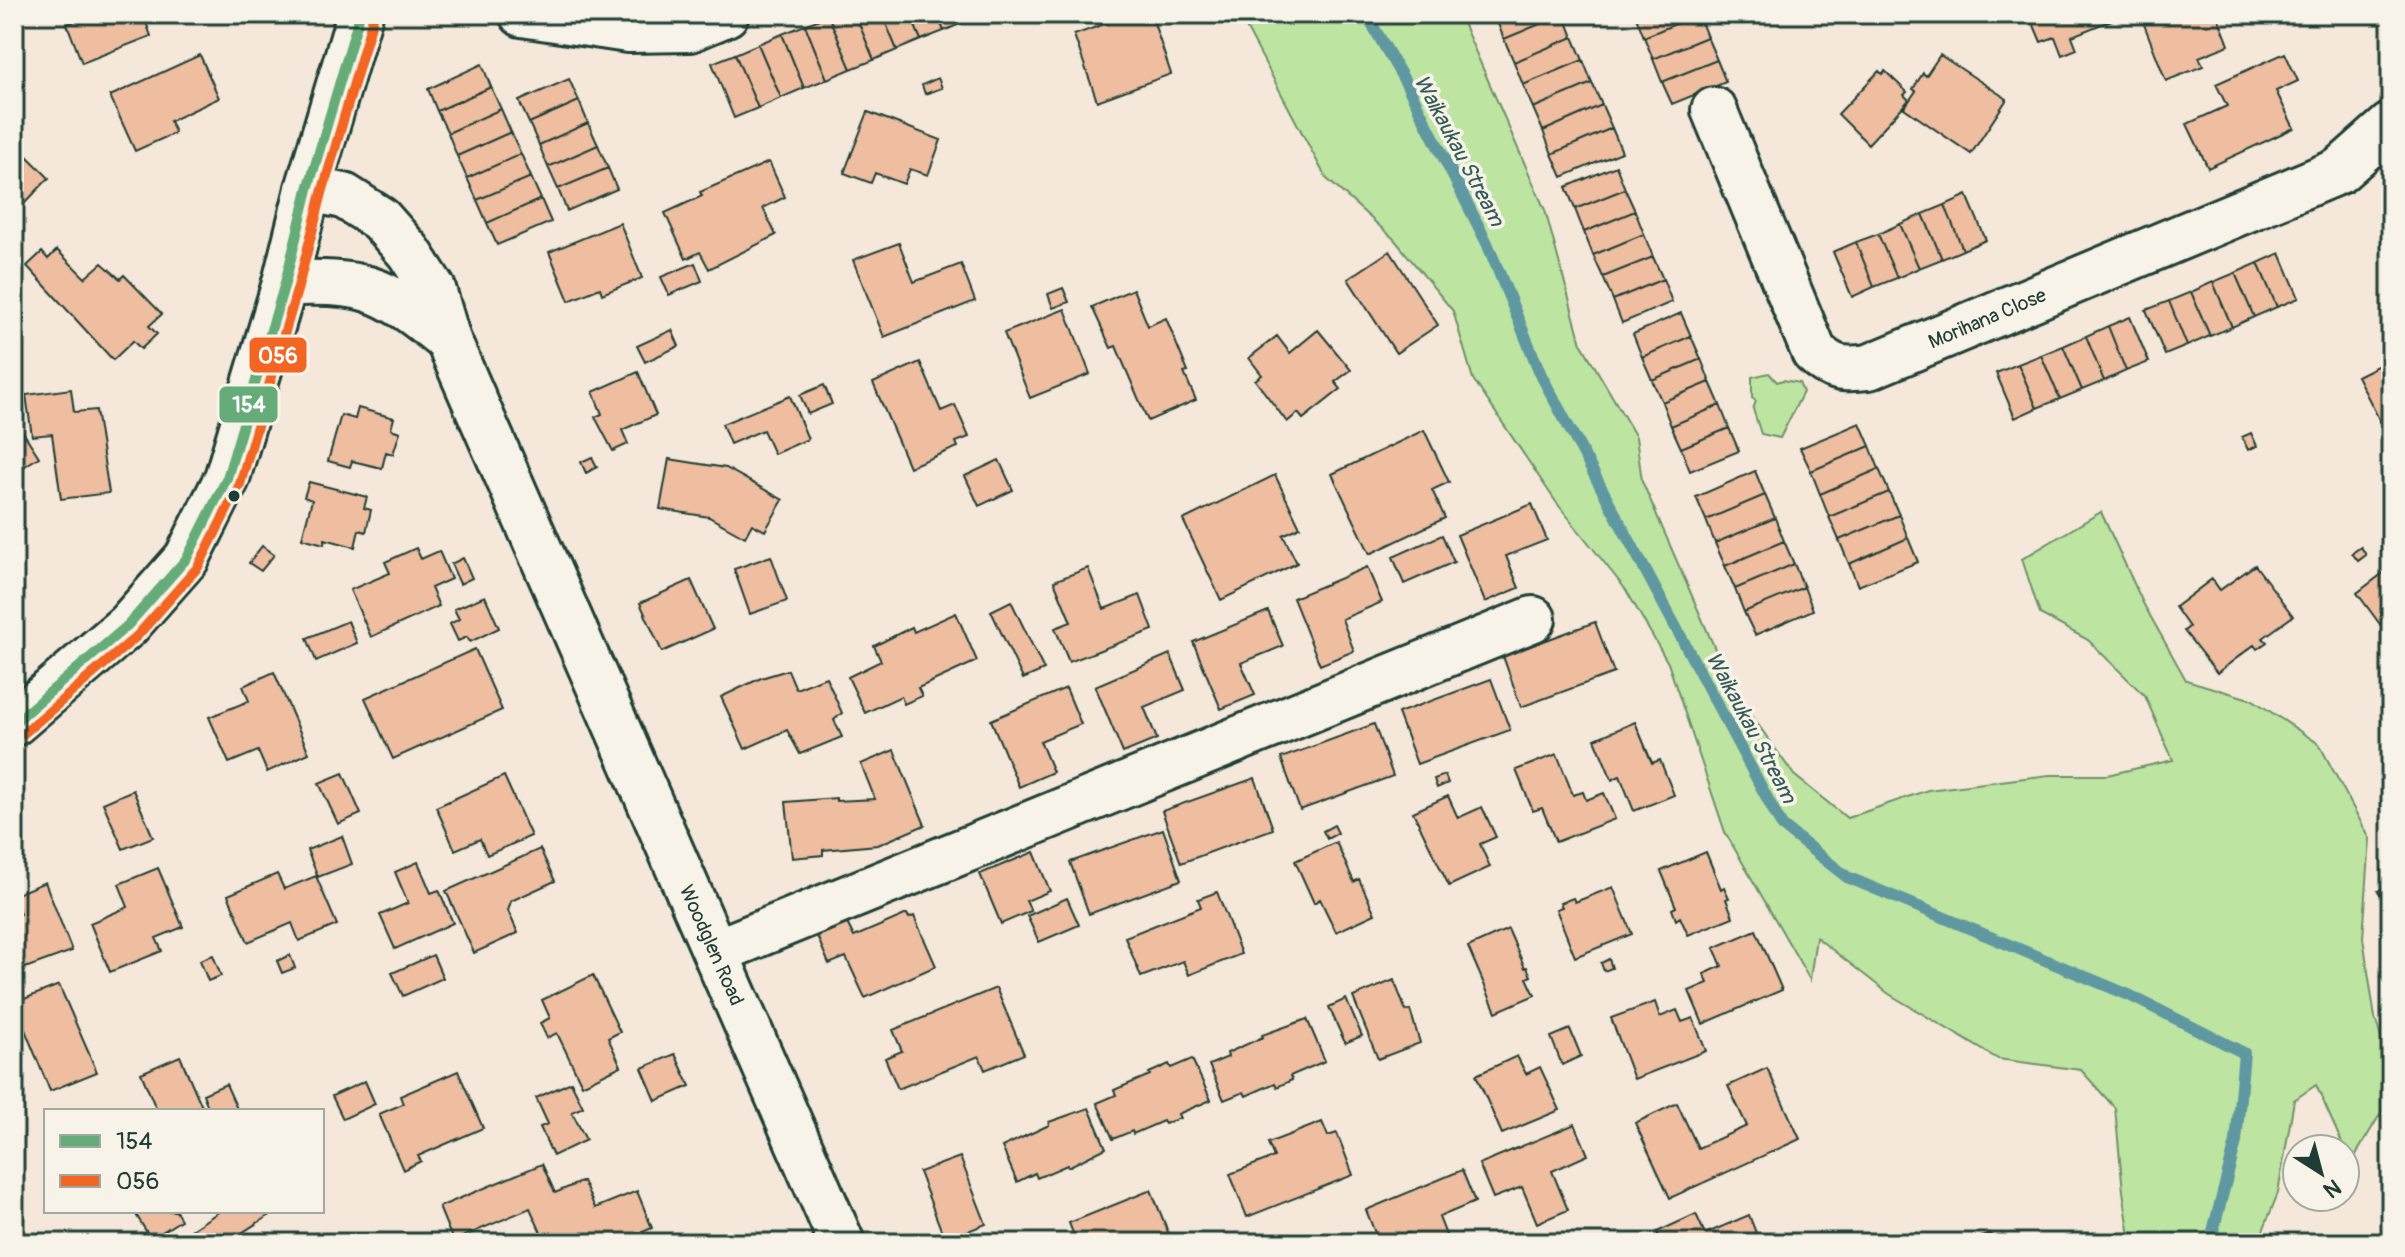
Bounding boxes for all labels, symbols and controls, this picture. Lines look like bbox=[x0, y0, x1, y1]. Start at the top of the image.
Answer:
water label: Waikaukau Stream bbox=[1407, 70, 1511, 232]
street label: Morihana Close bbox=[1925, 282, 2050, 354]
line badge: 056 bbox=[248, 336, 308, 374]
text: 056 bbox=[258, 342, 298, 370]
line badge: 154 bbox=[218, 385, 279, 424]
text: 154 bbox=[232, 391, 266, 419]
unlabelled marker bbox=[226, 488, 242, 504]
water label: Waikaukau Stream bbox=[1699, 647, 1803, 809]
street label: Woodglen Road bbox=[674, 881, 749, 1009]
legend bbox=[44, 1109, 324, 1213]
text: 154 bbox=[116, 1127, 152, 1156]
north arrow bbox=[2281, 1133, 2361, 1213]
text: 056 bbox=[116, 1167, 159, 1196]
text: N bbox=[2318, 1173, 2346, 1204]

